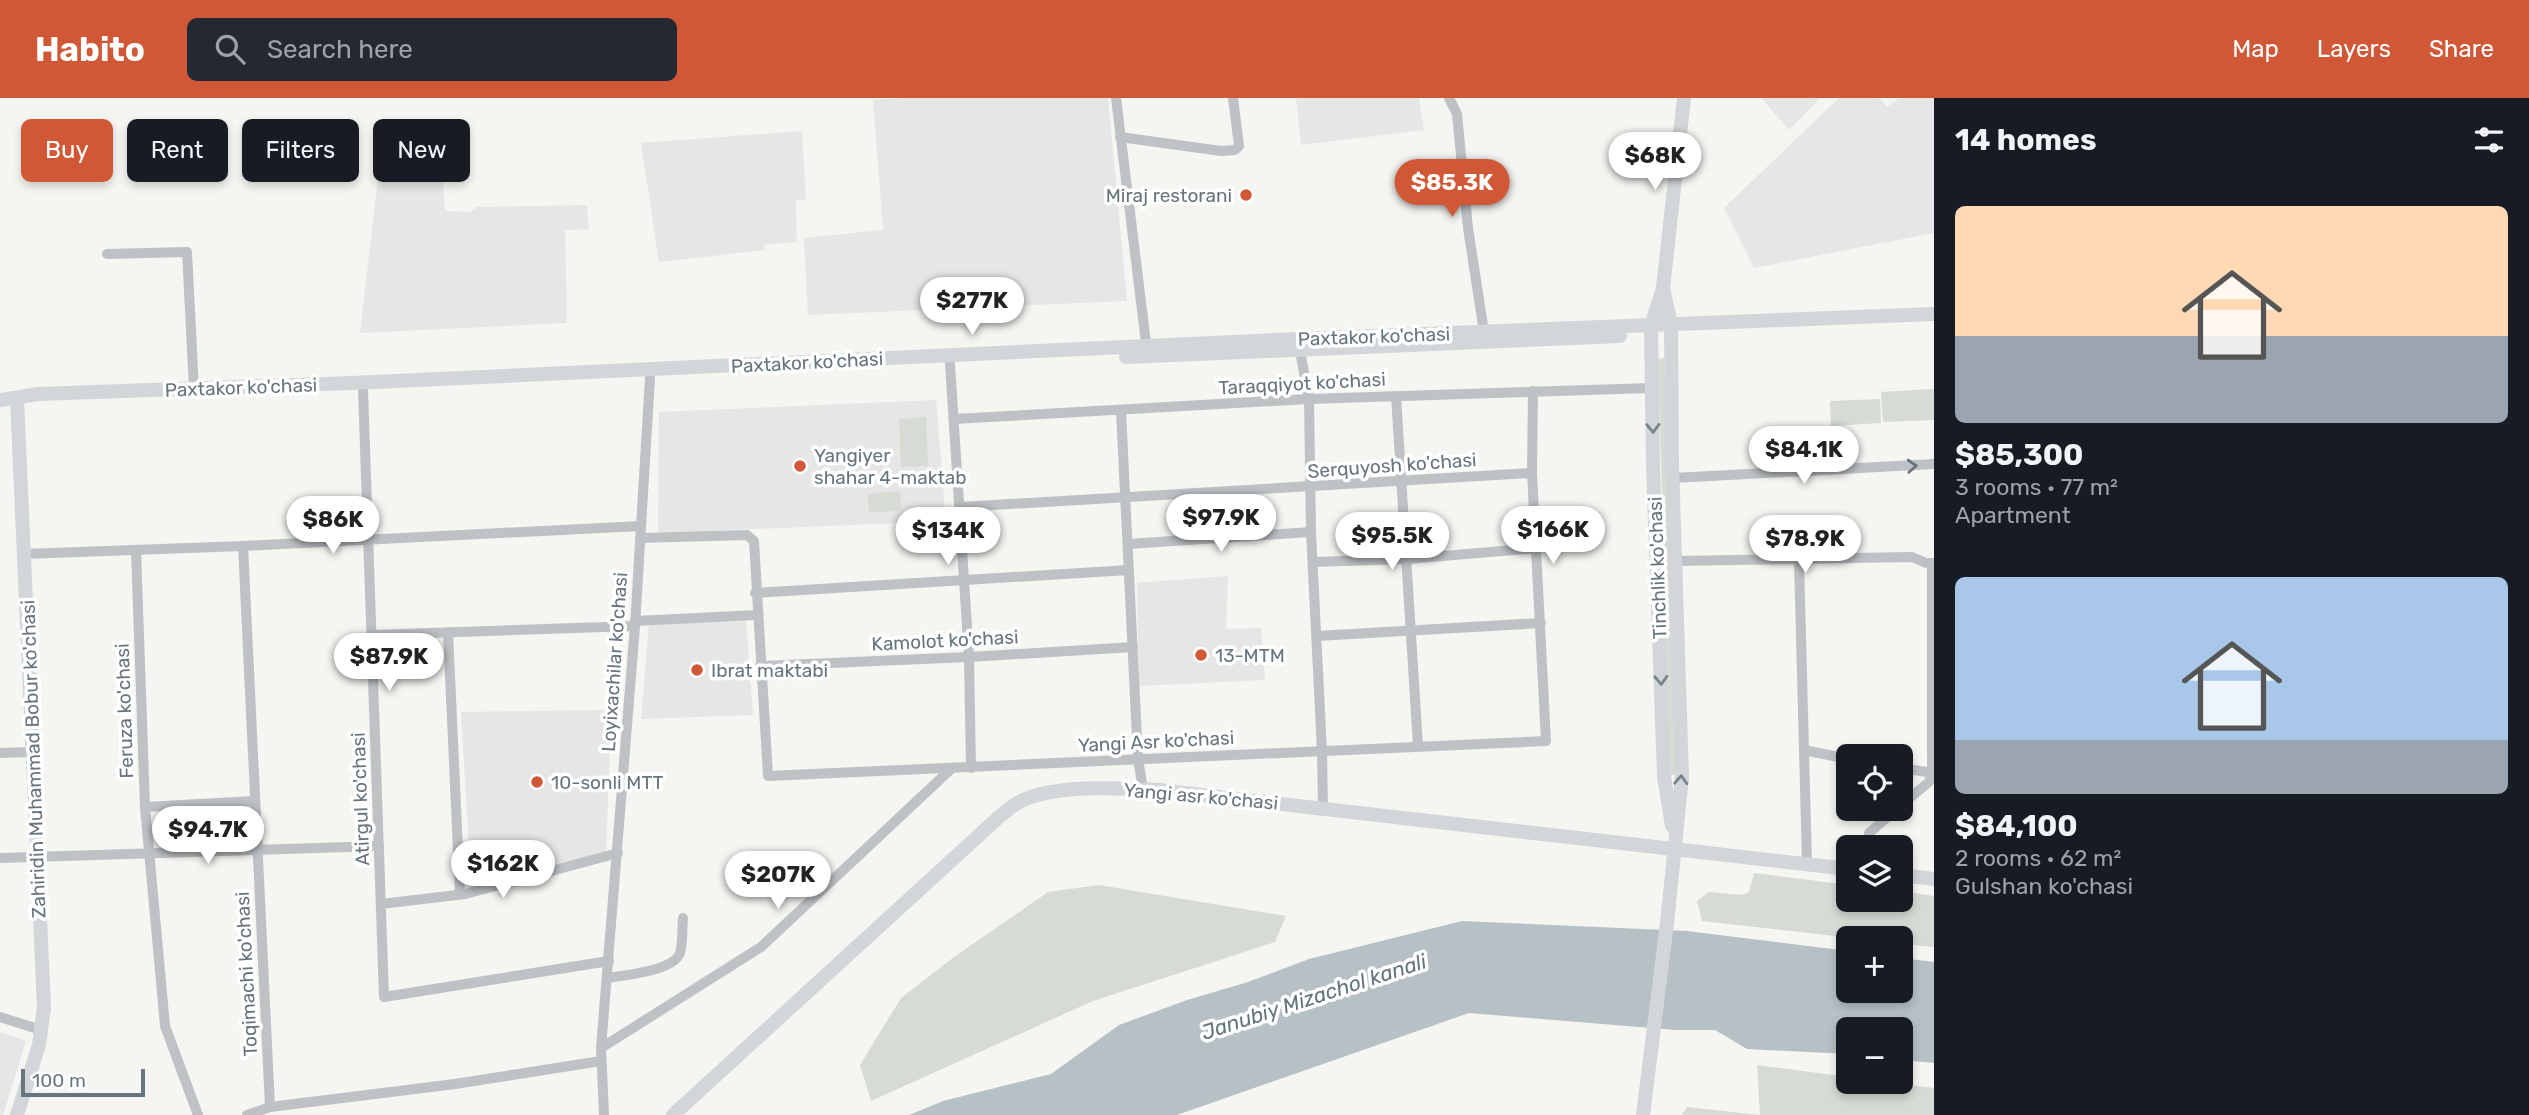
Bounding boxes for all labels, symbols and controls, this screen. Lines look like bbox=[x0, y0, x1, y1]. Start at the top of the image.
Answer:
search box bbox=[187, 18, 677, 81]
text: Habito bbox=[35, 30, 145, 69]
icon: search bbox=[211, 30, 249, 68]
text: Search here bbox=[267, 34, 413, 65]
text: Map bbox=[2232, 35, 2279, 63]
text: Layers bbox=[2317, 35, 2391, 63]
text: Share bbox=[2429, 35, 2494, 63]
chip: Buy bbox=[21, 119, 113, 182]
chip: Rent bbox=[127, 119, 228, 182]
chip: Filters bbox=[242, 119, 359, 182]
chip: New bbox=[373, 119, 470, 182]
icon: filters bbox=[2470, 121, 2508, 159]
text: 14 homes bbox=[1955, 122, 2097, 158]
pin: $68K bbox=[1614, 132, 1696, 192]
text: $68K bbox=[1624, 141, 1686, 169]
pin: $85.3K bbox=[1395, 159, 1509, 219]
text: $85.3K bbox=[1411, 168, 1493, 196]
place label: Miraj restorani bbox=[1106, 184, 1232, 207]
marker: Miraj restorani bbox=[1238, 187, 1254, 203]
icon: home bbox=[2169, 252, 2295, 378]
pin: $277K bbox=[923, 278, 1021, 337]
text: $277K bbox=[936, 286, 1008, 314]
street label: Paxtakor ko'chasi bbox=[1297, 322, 1451, 351]
street label: Paxtakor ko'chasi bbox=[730, 347, 884, 378]
street label: Taraqqiyot ko'chasi bbox=[1218, 368, 1386, 399]
street label: Paxtakor ko'chasi bbox=[164, 373, 318, 402]
one-way arrow bbox=[1645, 423, 1660, 434]
pin: $84.1K bbox=[1747, 426, 1861, 486]
text: $84.1K bbox=[1765, 435, 1843, 463]
text: $85,300 bbox=[1955, 437, 2084, 473]
place label: Yangiyer shahar 4-maktab bbox=[814, 444, 967, 489]
street label: Serquyosh ko'chasi bbox=[1307, 448, 1477, 483]
marker: Yangiyer shahar 4-maktab bbox=[792, 458, 808, 474]
one-way arrow bbox=[1907, 458, 1918, 473]
text: 3 rooms · 77 m² bbox=[1955, 473, 2118, 501]
pin: $97.9K bbox=[1164, 494, 1278, 554]
pin: $86K bbox=[292, 496, 374, 556]
street label: Tinchlik ko'chasi bbox=[1644, 496, 1671, 640]
text: Apartment bbox=[1955, 501, 2071, 529]
text: $97.9K bbox=[1182, 503, 1260, 531]
text: $86K bbox=[302, 505, 364, 533]
pin: $166K bbox=[1504, 506, 1602, 566]
pin: $134K bbox=[899, 508, 997, 567]
pin: $95.5K bbox=[1335, 512, 1449, 572]
text: $166K bbox=[1517, 515, 1589, 543]
text: $134K bbox=[912, 516, 984, 544]
pin: $78.9K bbox=[1748, 516, 1862, 575]
text: $95.5K bbox=[1351, 521, 1433, 549]
text: $78.9K bbox=[1765, 524, 1845, 552]
street label: Loyixachilar ko'chasi bbox=[597, 571, 632, 753]
street label: Zahiridin Muhammad Bobur ko'chasi bbox=[16, 599, 51, 919]
icon: home bbox=[2169, 623, 2295, 749]
street label: Kamolot ko'chasi bbox=[871, 625, 1019, 656]
pin: $87.9K bbox=[332, 634, 446, 693]
text: $87.9K bbox=[350, 642, 428, 670]
street label: Feruza ko'chasi bbox=[111, 643, 138, 779]
place label: 13-MTM bbox=[1215, 644, 1285, 667]
marker: 13-MTM bbox=[1193, 647, 1209, 663]
place label: Ibrat maktabi bbox=[711, 659, 828, 682]
marker: Ibrat maktabi bbox=[689, 662, 705, 678]
one-way arrow bbox=[1653, 675, 1668, 686]
street label: Yangi Asr ko'chasi bbox=[1077, 726, 1235, 757]
street label: Atirgul ko'chasi bbox=[347, 732, 374, 866]
map controls bbox=[1836, 744, 1913, 1094]
button: locate bbox=[1836, 744, 1913, 821]
place label: 10-sonli MTT bbox=[551, 771, 663, 794]
marker: 10-sonli MTT bbox=[529, 774, 545, 790]
one-way arrow bbox=[1673, 774, 1688, 785]
street label: Yangi asr ko'chasi bbox=[1123, 778, 1279, 815]
pin: $94.7K bbox=[151, 806, 265, 866]
text: $84,100 bbox=[1955, 808, 2078, 844]
text: $94.7K bbox=[168, 815, 248, 843]
button: layers bbox=[1836, 835, 1913, 912]
pin: $162K bbox=[454, 840, 552, 900]
text: 2 rooms · 62 m² bbox=[1955, 844, 2121, 872]
text: $162K bbox=[467, 849, 539, 877]
pin: $207K bbox=[729, 852, 827, 911]
text: $207K bbox=[741, 860, 815, 888]
text: Gulshan ko'chasi bbox=[1955, 872, 2133, 900]
street label: Toqimachi ko'chasi bbox=[231, 891, 262, 1057]
button: + bbox=[1836, 926, 1913, 1003]
water label: Janubiy Mizachol kanali bbox=[1198, 948, 1430, 1045]
button: − bbox=[1836, 1017, 1913, 1094]
scale bar bbox=[21, 1066, 145, 1098]
text: 100 m bbox=[32, 1069, 86, 1092]

